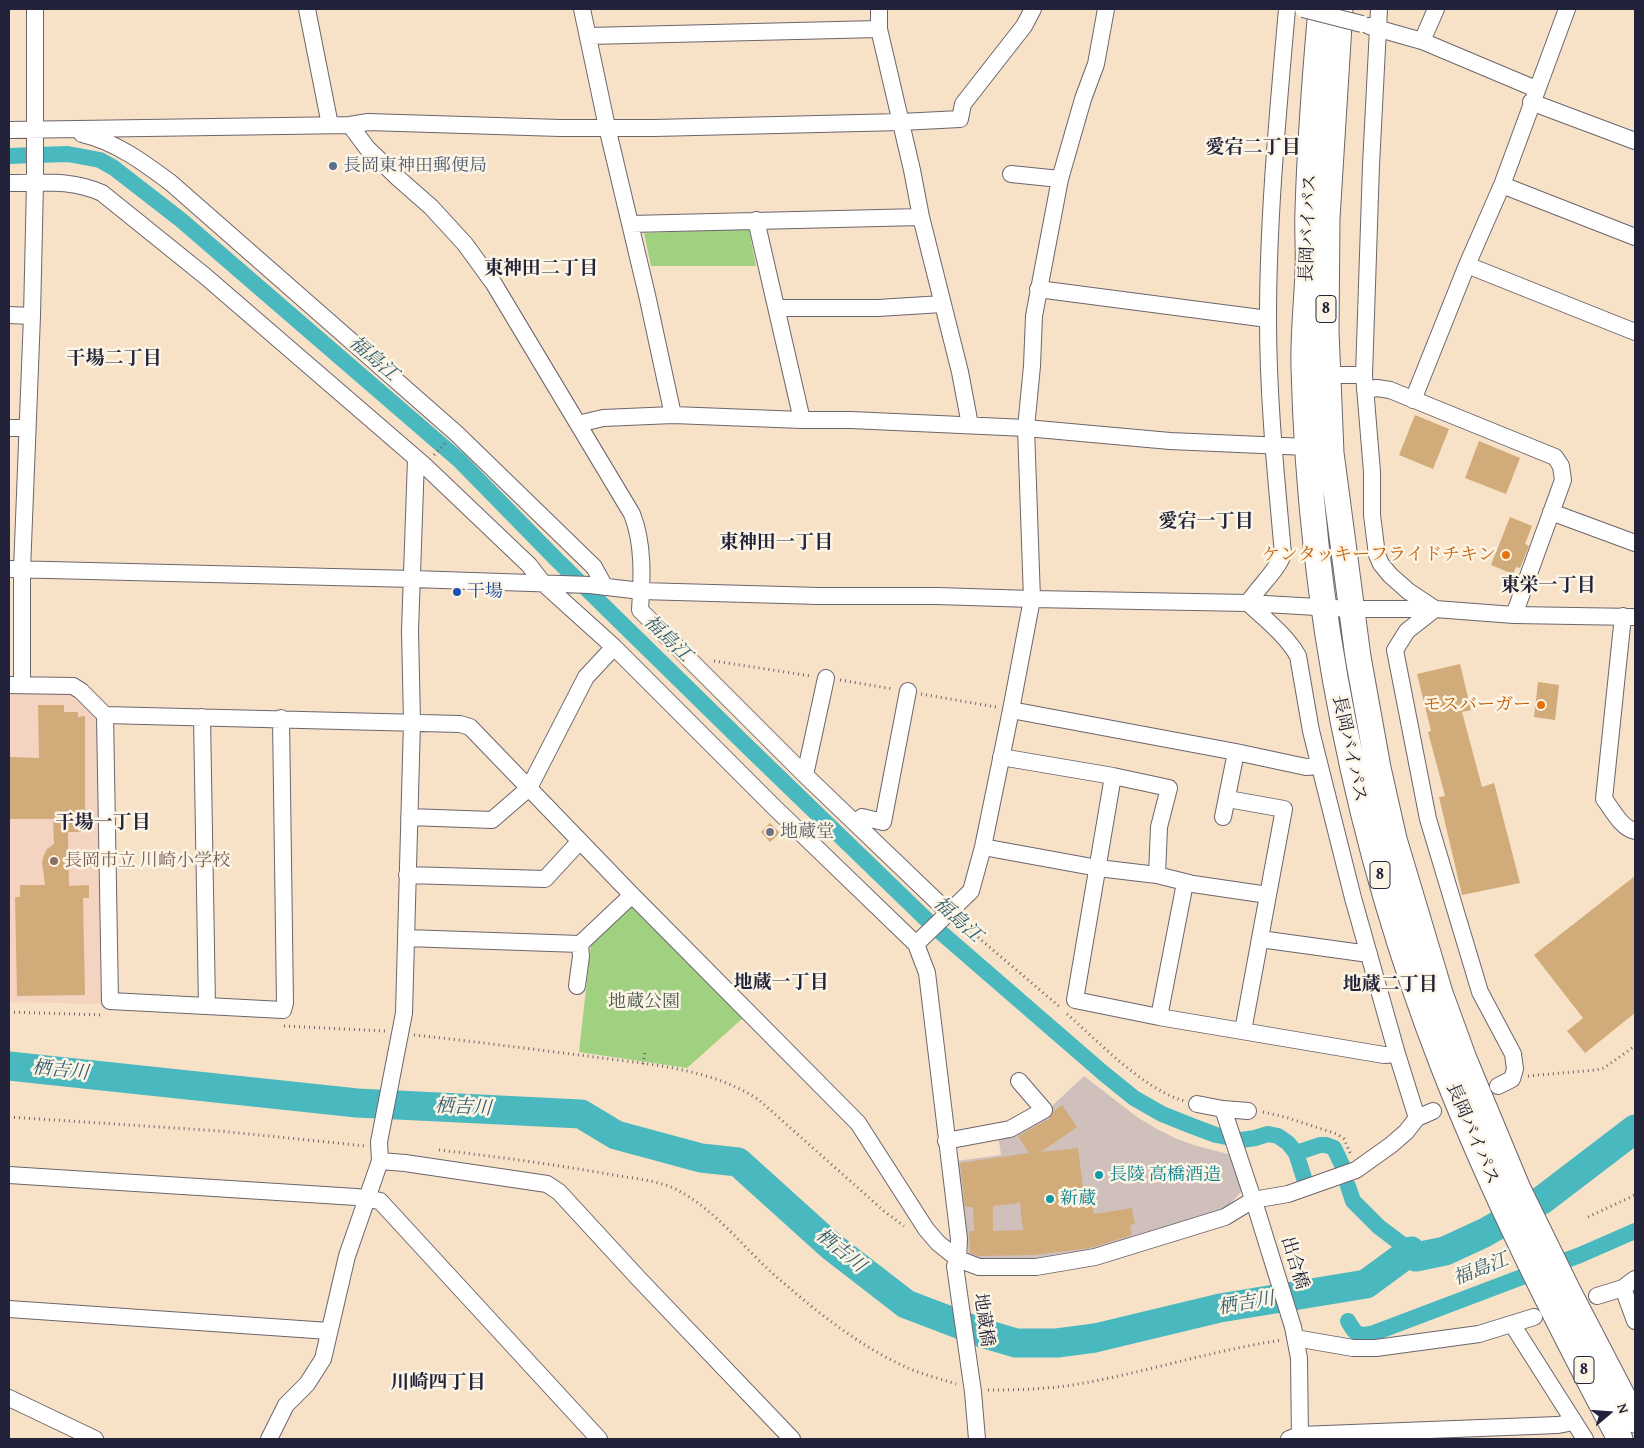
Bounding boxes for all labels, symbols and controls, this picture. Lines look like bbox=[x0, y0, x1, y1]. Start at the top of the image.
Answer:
district label: 愛宕二丁目 bbox=[1206, 137, 1300, 159]
place label: 長岡東神田郵便局 bbox=[343, 155, 487, 177]
marker: 長岡東神田郵便局 bbox=[327, 160, 339, 172]
street label: 長岡バイパス bbox=[1296, 174, 1322, 282]
district label: 東神田二丁目 bbox=[484, 258, 598, 280]
road number: 8 bbox=[1316, 296, 1336, 322]
water label: 福島江 bbox=[344, 332, 402, 386]
district label: 干場二丁目 bbox=[67, 348, 161, 370]
district label: 愛宕一丁目 bbox=[1159, 511, 1253, 533]
district label: 東神田一丁目 bbox=[719, 532, 833, 554]
place label: ケンタッキーフライドチキン bbox=[1262, 544, 1496, 566]
marker: ケンタッキーフライドチキン bbox=[1500, 549, 1512, 561]
district label: 東栄一丁目 bbox=[1501, 575, 1595, 597]
place label: 干場 bbox=[467, 581, 503, 603]
marker: 干場 bbox=[451, 586, 463, 598]
water label: 福島江 bbox=[639, 611, 695, 667]
street label: 長岡バイパス bbox=[1327, 694, 1371, 804]
place label: モスバーガー bbox=[1423, 694, 1531, 716]
marker: モスバーガー bbox=[1535, 699, 1547, 711]
district label: 干場一丁目 bbox=[56, 812, 150, 834]
place label: 地蔵堂 bbox=[780, 821, 834, 843]
marker: 地蔵堂 bbox=[764, 826, 776, 838]
place label: 長岡市立 川崎小学校 bbox=[64, 850, 230, 872]
marker: 長岡市立 川崎小学校 bbox=[48, 855, 60, 867]
road number: 8 bbox=[1370, 862, 1390, 888]
water label: 福島江 bbox=[928, 892, 986, 948]
district label: 地蔵一丁目 bbox=[734, 972, 828, 994]
district label: 地蔵二丁目 bbox=[1343, 974, 1437, 996]
park label: 地蔵公園 bbox=[608, 991, 680, 1013]
water label: 栖吉川 bbox=[30, 1057, 90, 1085]
street label: 長岡バイパス bbox=[1441, 1080, 1503, 1188]
water label: 栖吉川 bbox=[434, 1095, 492, 1121]
place label: 長陵 高橋酒造 bbox=[1109, 1164, 1221, 1186]
marker: 長陵 高橋酒造 bbox=[1093, 1169, 1105, 1181]
place label: 新蔵 bbox=[1060, 1188, 1096, 1210]
marker: 新蔵 bbox=[1044, 1193, 1056, 1205]
water label: 栖吉川 bbox=[811, 1224, 869, 1278]
street label: 出合橋 bbox=[1276, 1234, 1312, 1292]
water label: 福島江 bbox=[1450, 1249, 1512, 1291]
water label: 栖吉川 bbox=[1216, 1288, 1276, 1320]
street label: 地蔵橋 bbox=[969, 1292, 997, 1348]
road number: 8 bbox=[1574, 1356, 1594, 1384]
district label: 川崎四丁目 bbox=[391, 1372, 485, 1394]
north arrow bbox=[1584, 1388, 1634, 1438]
text: N bbox=[1612, 1401, 1634, 1416]

